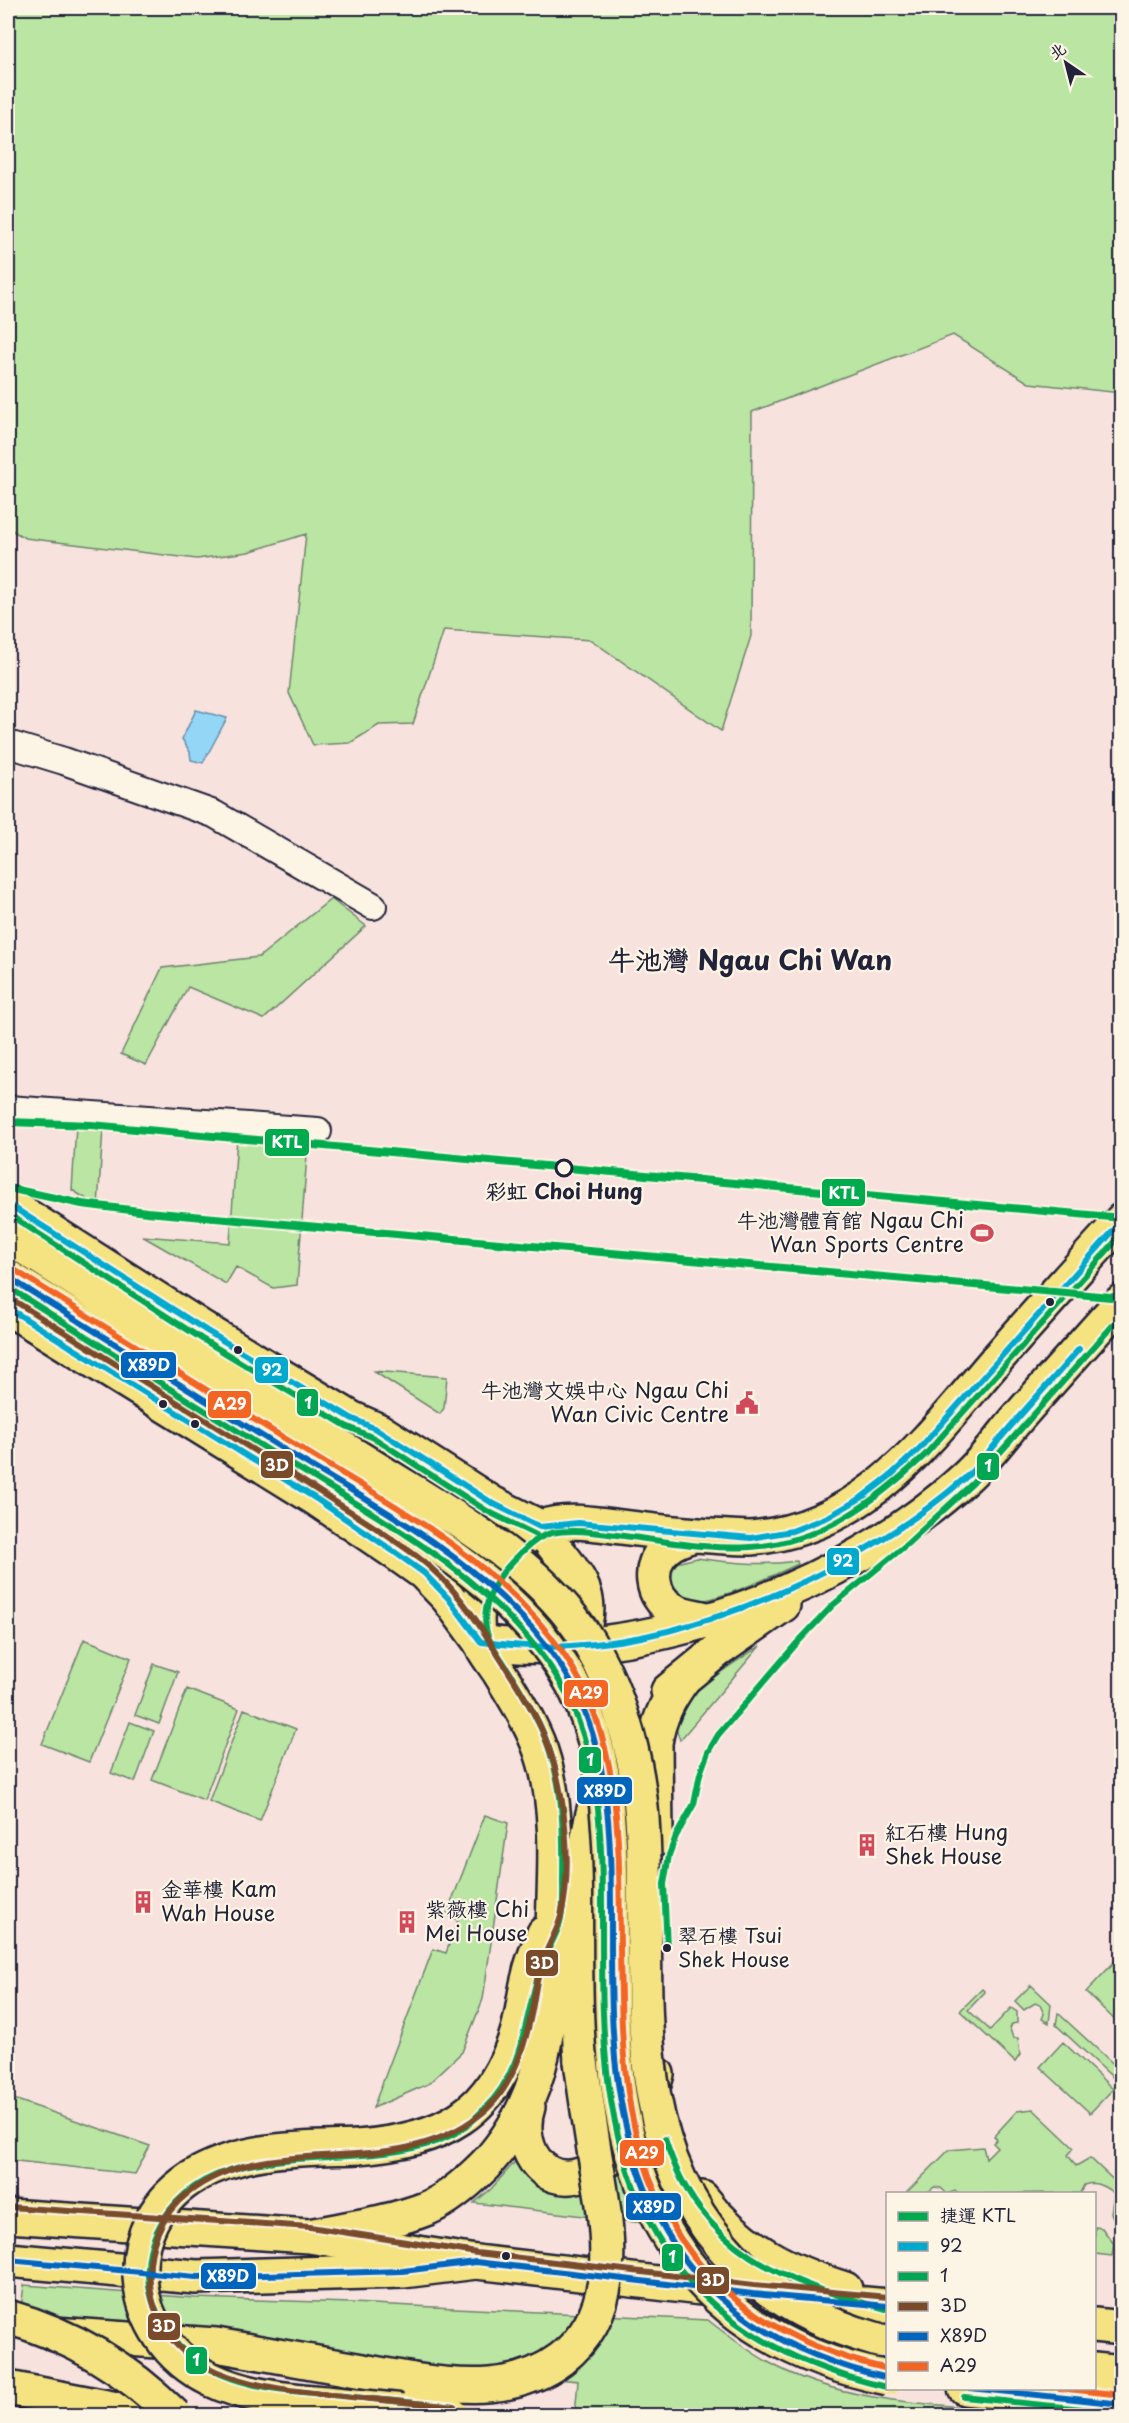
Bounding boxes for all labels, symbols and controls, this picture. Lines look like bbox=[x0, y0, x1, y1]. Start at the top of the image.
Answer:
north arrow bbox=[1036, 33, 1096, 93]
text: 北 bbox=[1043, 35, 1070, 64]
district label: 牛池灣 Ngau Chi Wan bbox=[608, 938, 892, 979]
line badge: KTL bbox=[264, 1128, 310, 1157]
text: KTL bbox=[271, 1129, 303, 1153]
marker: 彩虹 Choi Hung bbox=[555, 1159, 573, 1177]
place label: 彩虹 Choi Hung bbox=[486, 1174, 642, 1206]
line badge: KTL bbox=[821, 1178, 866, 1207]
text: KTL bbox=[828, 1180, 860, 1204]
place label: 牛池灣體育館 Ngau Chi Wan Sports Centre bbox=[737, 1203, 964, 1259]
sports icon: 牛池灣體育館 Ngau Chi Wan Sports Centre bbox=[969, 1220, 995, 1246]
unlabelled marker bbox=[1044, 1296, 1056, 1308]
unlabelled marker bbox=[232, 1344, 244, 1356]
line badge: X89D bbox=[120, 1351, 177, 1379]
text: X89D bbox=[128, 1352, 170, 1376]
line badge: 92 bbox=[254, 1356, 289, 1384]
text: 92 bbox=[262, 1357, 282, 1381]
place label: 牛池灣文娛中心 Ngau Chi Wan Civic Centre bbox=[481, 1373, 729, 1429]
line badge: 1 bbox=[296, 1388, 319, 1417]
line badge: A29 bbox=[207, 1390, 252, 1419]
text: 1 bbox=[304, 1390, 312, 1414]
public building icon: 牛池灣文娛中心 Ngau Chi Wan Civic Centre bbox=[734, 1390, 760, 1416]
text: A29 bbox=[213, 1391, 247, 1415]
unlabelled marker bbox=[157, 1398, 169, 1410]
unlabelled marker bbox=[189, 1418, 201, 1430]
line badge: 3D bbox=[260, 1450, 294, 1479]
text: 3D bbox=[265, 1452, 289, 1476]
line badge: 1 bbox=[976, 1452, 1000, 1481]
text: 1 bbox=[984, 1453, 992, 1477]
line badge: 92 bbox=[826, 1547, 860, 1576]
text: 92 bbox=[833, 1548, 853, 1572]
line badge: A29 bbox=[563, 1679, 609, 1708]
text: A29 bbox=[569, 1680, 603, 1704]
line badge: 1 bbox=[578, 1746, 602, 1774]
text: 1 bbox=[586, 1747, 594, 1771]
line badge: X89D bbox=[576, 1776, 633, 1805]
text: X89D bbox=[584, 1778, 626, 1802]
place label: 紅石樓 Hung Shek House bbox=[885, 1815, 1008, 1871]
building icon: 紅石樓 Hung Shek House bbox=[854, 1832, 880, 1858]
place label: 金華樓 Kam Wah House bbox=[161, 1872, 277, 1928]
building icon: 金華樓 Kam Wah House bbox=[130, 1889, 156, 1915]
place label: 紫薇樓 Chi Mei House bbox=[425, 1892, 529, 1948]
building icon: 紫薇樓 Chi Mei House bbox=[394, 1909, 420, 1935]
place label: 翠石樓 Tsui Shek House bbox=[678, 1920, 790, 1974]
marker: 翠石樓 Tsui Shek House bbox=[661, 1942, 673, 1954]
line badge: 3D bbox=[525, 1949, 559, 1977]
text: 3D bbox=[530, 1950, 554, 1974]
line badge: A29 bbox=[619, 2139, 665, 2167]
text: A29 bbox=[625, 2140, 659, 2164]
line badge: X89D bbox=[625, 2192, 682, 2221]
legend bbox=[886, 2192, 1096, 2390]
text: X89D bbox=[633, 2194, 675, 2218]
text: 捷運 KTL bbox=[940, 2201, 1016, 2228]
text: 92 bbox=[940, 2231, 963, 2258]
line badge: 1 bbox=[661, 2243, 684, 2272]
text: 1 bbox=[668, 2244, 676, 2268]
unlabelled marker bbox=[500, 2250, 512, 2262]
text: 1 bbox=[940, 2261, 948, 2288]
line badge: X89D bbox=[200, 2262, 257, 2290]
text: X89D bbox=[207, 2263, 249, 2287]
line badge: 3D bbox=[696, 2266, 730, 2295]
text: 3D bbox=[701, 2267, 725, 2291]
text: 3D bbox=[940, 2291, 967, 2318]
line badge: 3D bbox=[147, 2312, 181, 2341]
text: 3D bbox=[152, 2313, 176, 2337]
text: X89D bbox=[940, 2321, 987, 2348]
line badge: 1 bbox=[185, 2346, 208, 2375]
text: 1 bbox=[192, 2347, 200, 2371]
text: A29 bbox=[940, 2351, 977, 2378]

